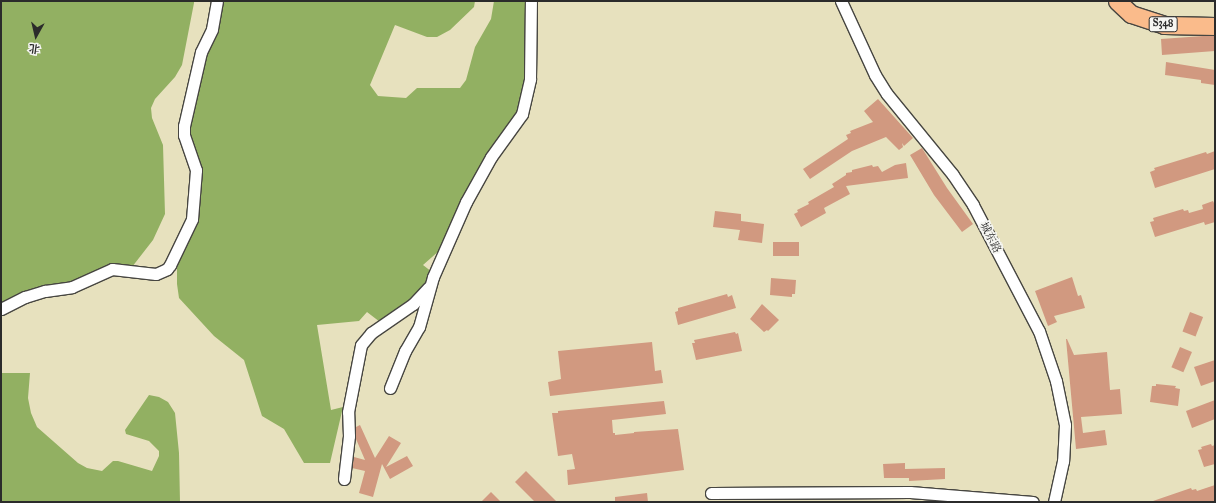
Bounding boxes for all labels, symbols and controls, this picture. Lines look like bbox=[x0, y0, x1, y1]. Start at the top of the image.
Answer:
north arrow bbox=[16, 16, 56, 56]
road number: S348 bbox=[1148, 16, 1178, 32]
text: 北 bbox=[28, 41, 41, 56]
street label: 城东路 bbox=[977, 220, 1003, 256]

